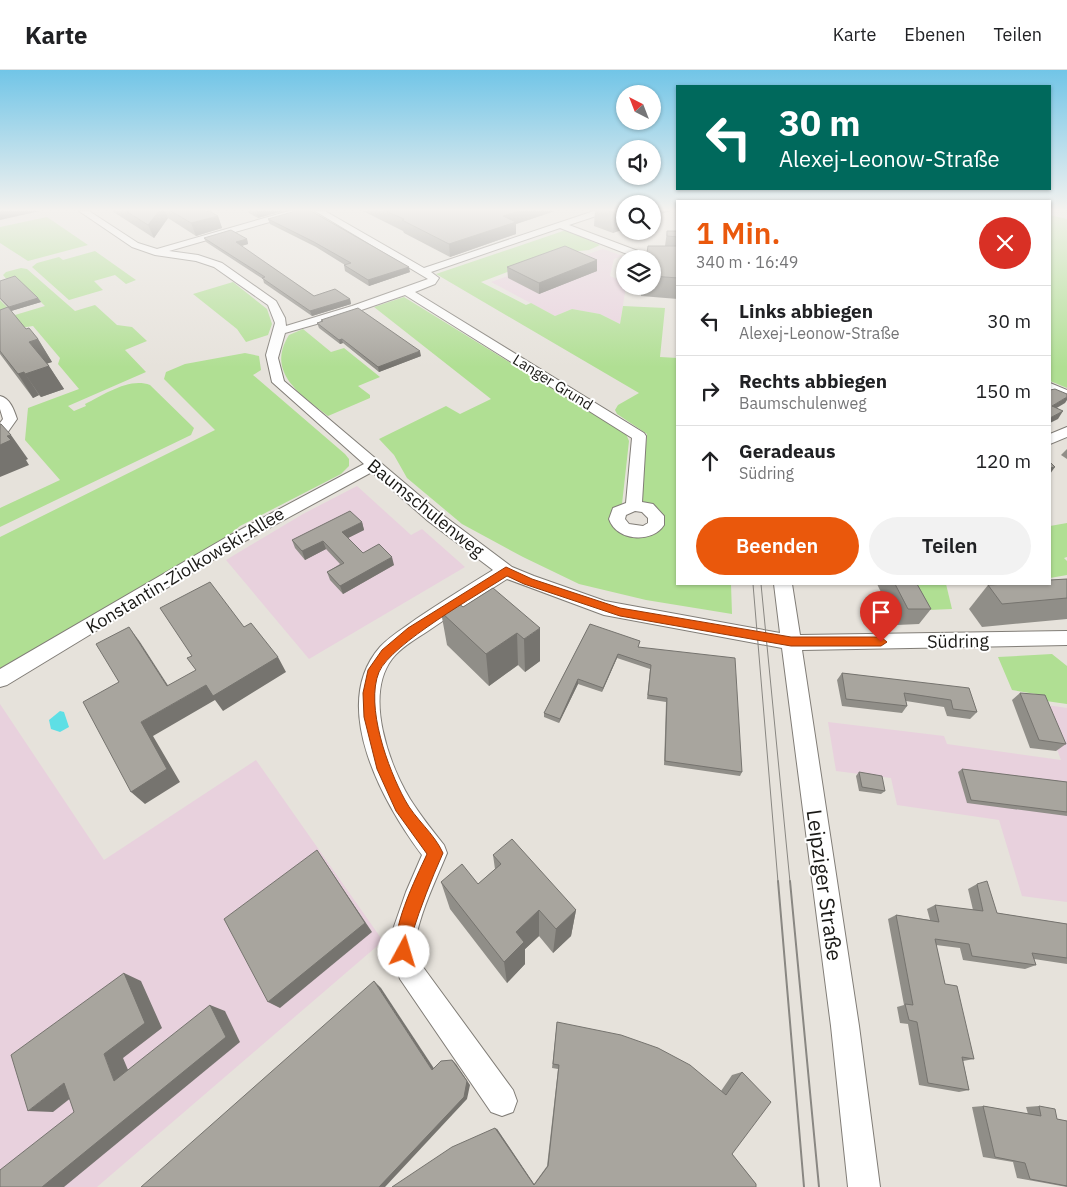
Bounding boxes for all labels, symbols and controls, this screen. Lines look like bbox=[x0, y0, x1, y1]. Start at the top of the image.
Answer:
text: Karte bbox=[25, 19, 88, 51]
text: Karte bbox=[833, 23, 876, 46]
text: Ebenen bbox=[904, 23, 965, 46]
text: Teilen bbox=[993, 23, 1042, 46]
north arrow bbox=[616, 85, 661, 130]
map controls bbox=[616, 85, 661, 295]
text: 30 m bbox=[779, 100, 861, 146]
icon: left bbox=[696, 105, 761, 170]
button: sound bbox=[616, 140, 661, 185]
text: Alexej-Leonow-Straße bbox=[779, 144, 1000, 173]
button: search bbox=[616, 195, 661, 240]
text: 1 Min. bbox=[696, 213, 780, 252]
button: close bbox=[979, 217, 1031, 269]
button: layers bbox=[616, 250, 661, 295]
text: 340 m · 16:49 bbox=[696, 252, 798, 272]
text: Links abbiegen bbox=[739, 299, 873, 323]
icon: left bbox=[696, 307, 724, 335]
text: 30 m bbox=[987, 309, 1031, 333]
text: Alexej-Leonow-Straße bbox=[739, 323, 899, 343]
street label: Langer Grund bbox=[509, 350, 597, 414]
text: Rechts abbiegen bbox=[739, 369, 887, 393]
icon: right bbox=[696, 377, 724, 405]
text: 150 m bbox=[976, 379, 1031, 403]
text: Baumschulenweg bbox=[739, 393, 867, 413]
text: Geradeaus bbox=[739, 439, 836, 463]
icon: ahead bbox=[696, 447, 724, 475]
text: 120 m bbox=[976, 449, 1031, 473]
street label: Baumschulenweg bbox=[363, 454, 489, 562]
text: Südring bbox=[739, 463, 794, 483]
street label: Konstantin-Ziolkowski-Allee bbox=[82, 502, 288, 638]
button: Beenden bbox=[696, 517, 859, 575]
button: Teilen bbox=[869, 517, 1031, 575]
pin bbox=[860, 591, 902, 642]
icon: arrive bbox=[867, 598, 895, 626]
street label: Südring bbox=[927, 629, 990, 653]
street label: Leipziger Straße bbox=[801, 807, 849, 963]
position arrow bbox=[377, 925, 429, 977]

